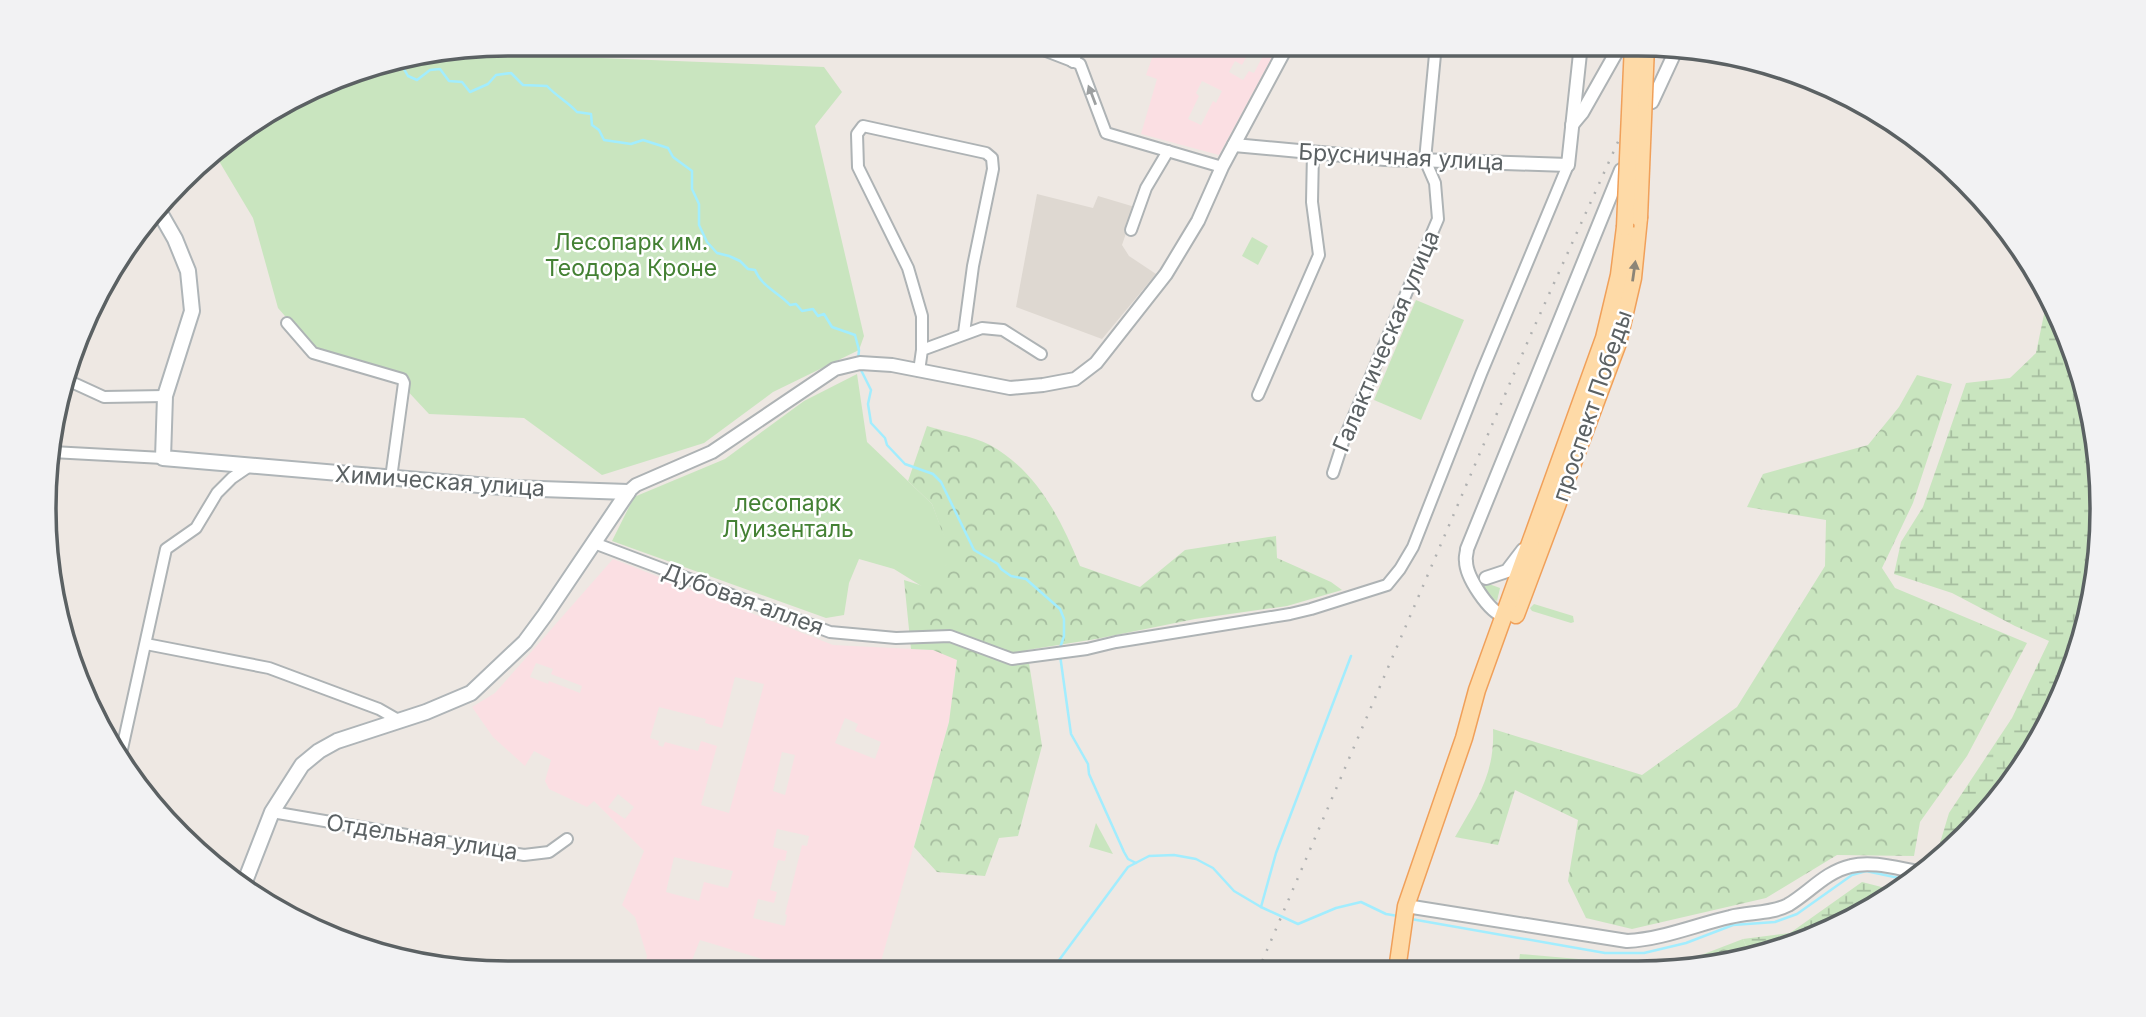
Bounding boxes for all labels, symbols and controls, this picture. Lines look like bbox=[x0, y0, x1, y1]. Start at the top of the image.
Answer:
one-way arrow bbox=[1086, 84, 1097, 105]
street label: Брусничная улица bbox=[1298, 138, 1504, 176]
street label: Галактическая улица bbox=[1327, 226, 1445, 456]
park label: Лесопарк им. Теодора Кроне bbox=[545, 228, 717, 282]
one-way arrow bbox=[1629, 260, 1640, 282]
street label: проспект Победы bbox=[1546, 307, 1638, 505]
street label: Химическая улица bbox=[334, 460, 546, 502]
park label: лесопарк Луизенталь bbox=[722, 489, 854, 543]
street label: Дубовая аллея bbox=[658, 557, 828, 641]
street label: Отдельная улица bbox=[324, 808, 520, 866]

